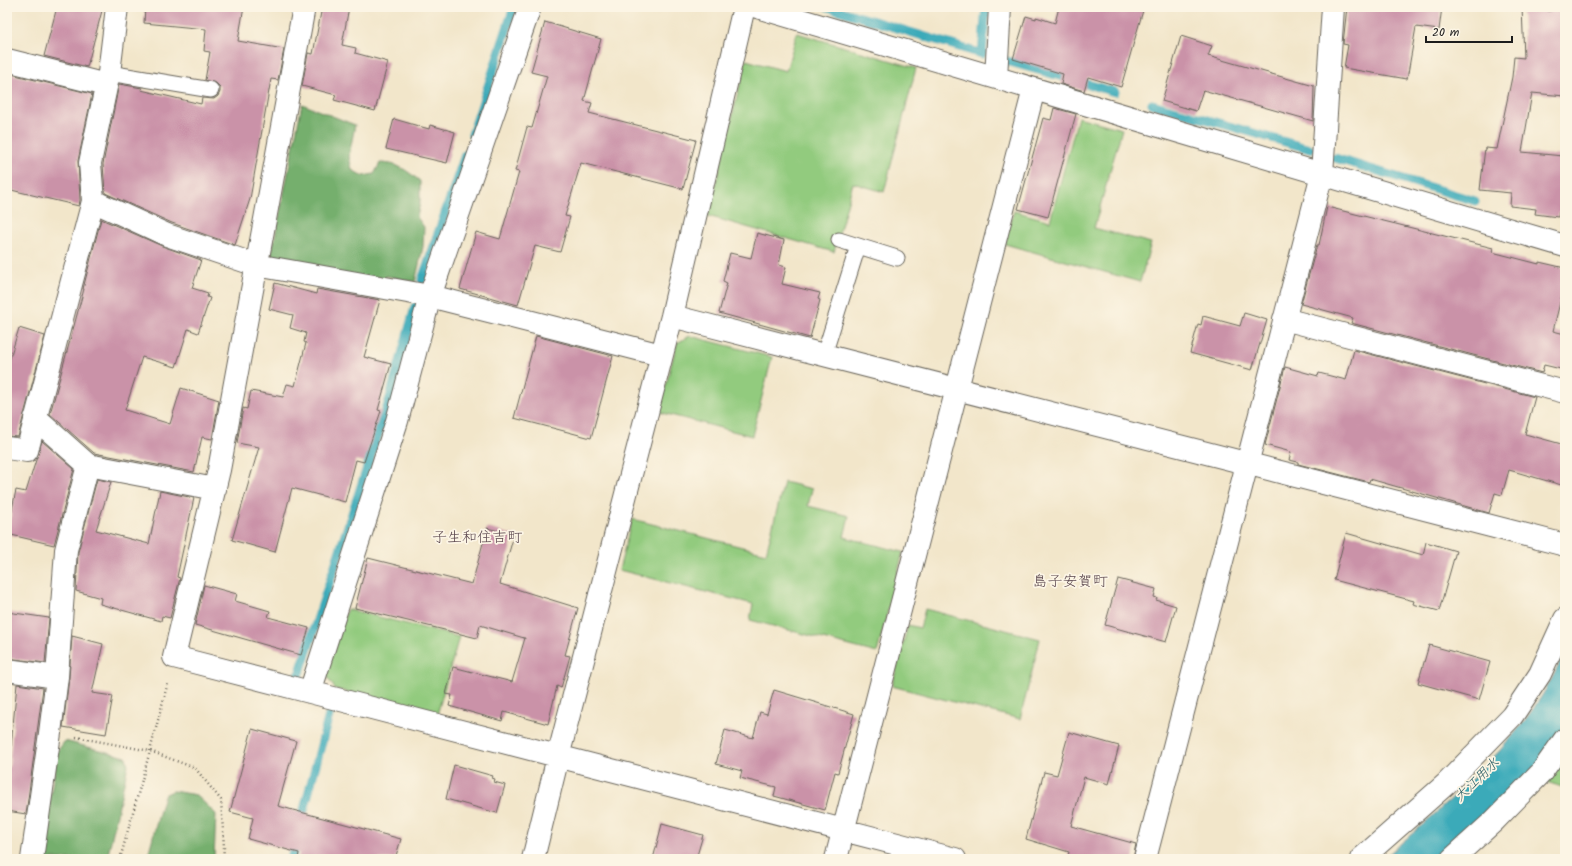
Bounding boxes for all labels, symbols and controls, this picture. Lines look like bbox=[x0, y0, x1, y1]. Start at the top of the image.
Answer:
scale bar bbox=[1426, 18, 1512, 44]
text: 20 m bbox=[1432, 23, 1460, 42]
district label: 子生和住吉町 bbox=[432, 526, 523, 550]
district label: 島子安賀町 bbox=[1032, 570, 1108, 594]
water label: 大江用水 bbox=[1449, 753, 1505, 807]

